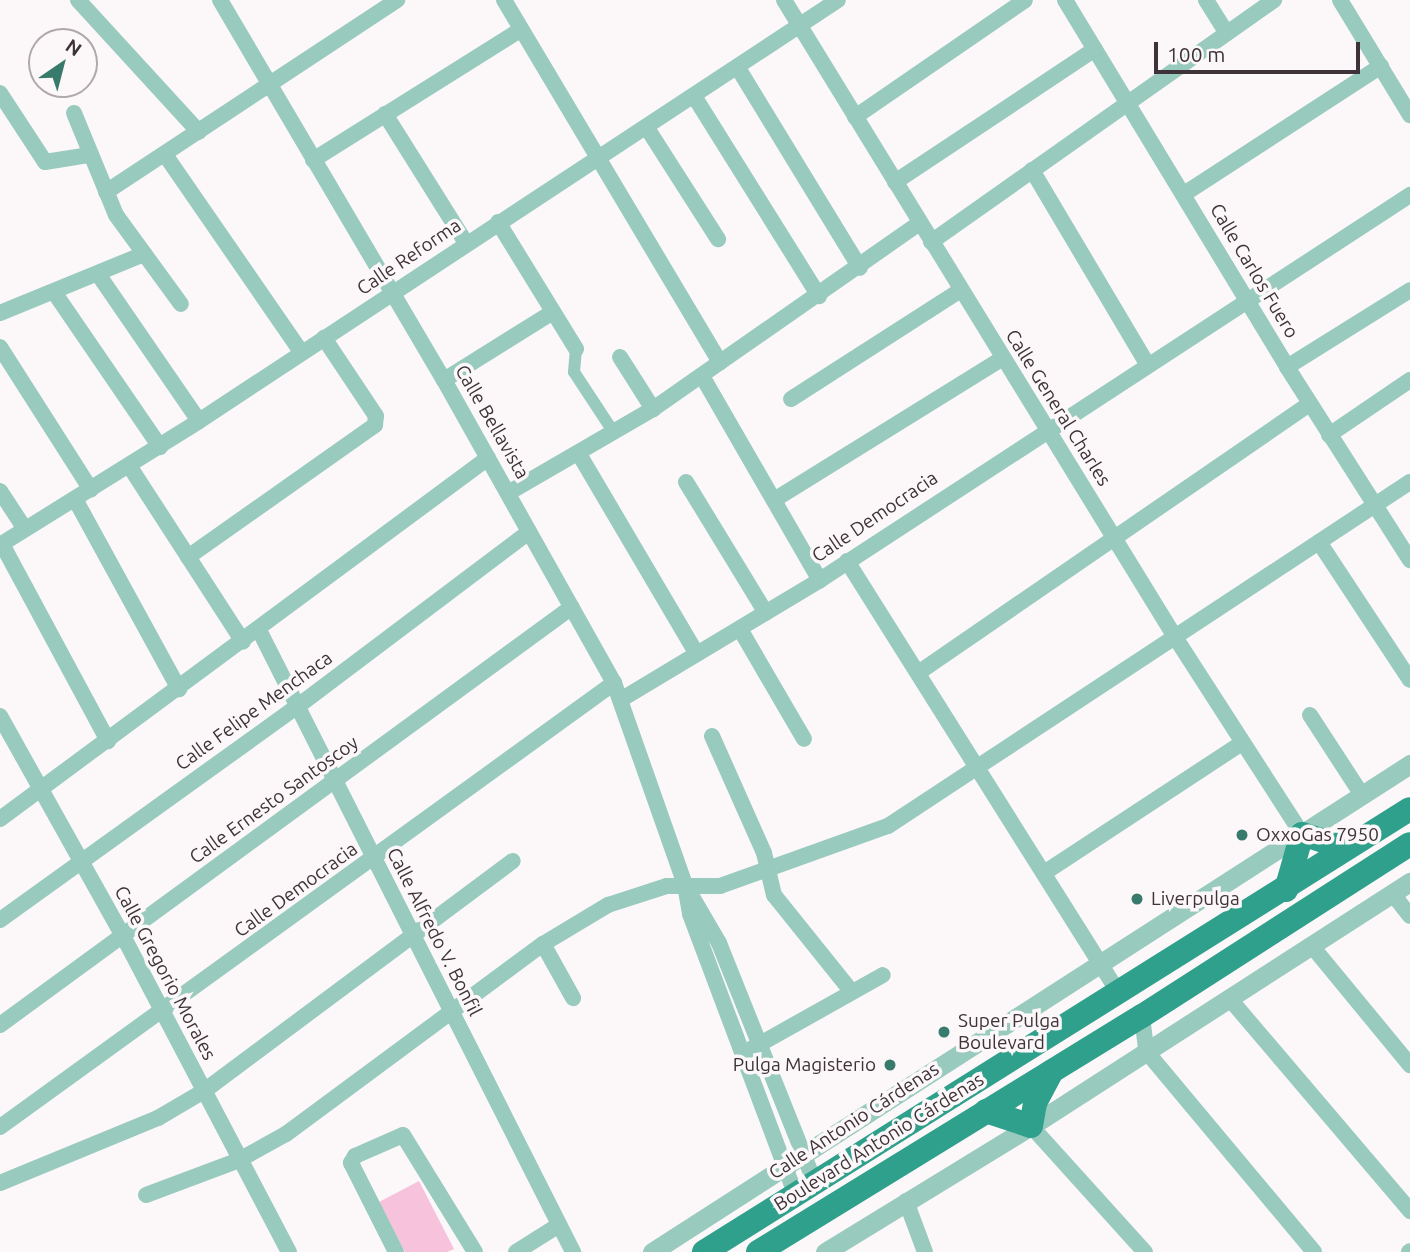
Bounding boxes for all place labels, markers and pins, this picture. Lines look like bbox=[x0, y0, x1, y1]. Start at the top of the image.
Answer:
place label: OxxoGas 7950 bbox=[1256, 824, 1379, 846]
marker: OxxoGas 7950 bbox=[1234, 827, 1250, 843]
place label: Liverpulga bbox=[1151, 888, 1240, 910]
marker: Liverpulga bbox=[1129, 891, 1145, 907]
place label: Super Pulga Boulevard bbox=[958, 1010, 1060, 1054]
marker: Super Pulga Boulevard bbox=[936, 1024, 952, 1040]
place label: Pulga Magisterio bbox=[733, 1054, 876, 1076]
marker: Pulga Magisterio bbox=[882, 1057, 898, 1073]

